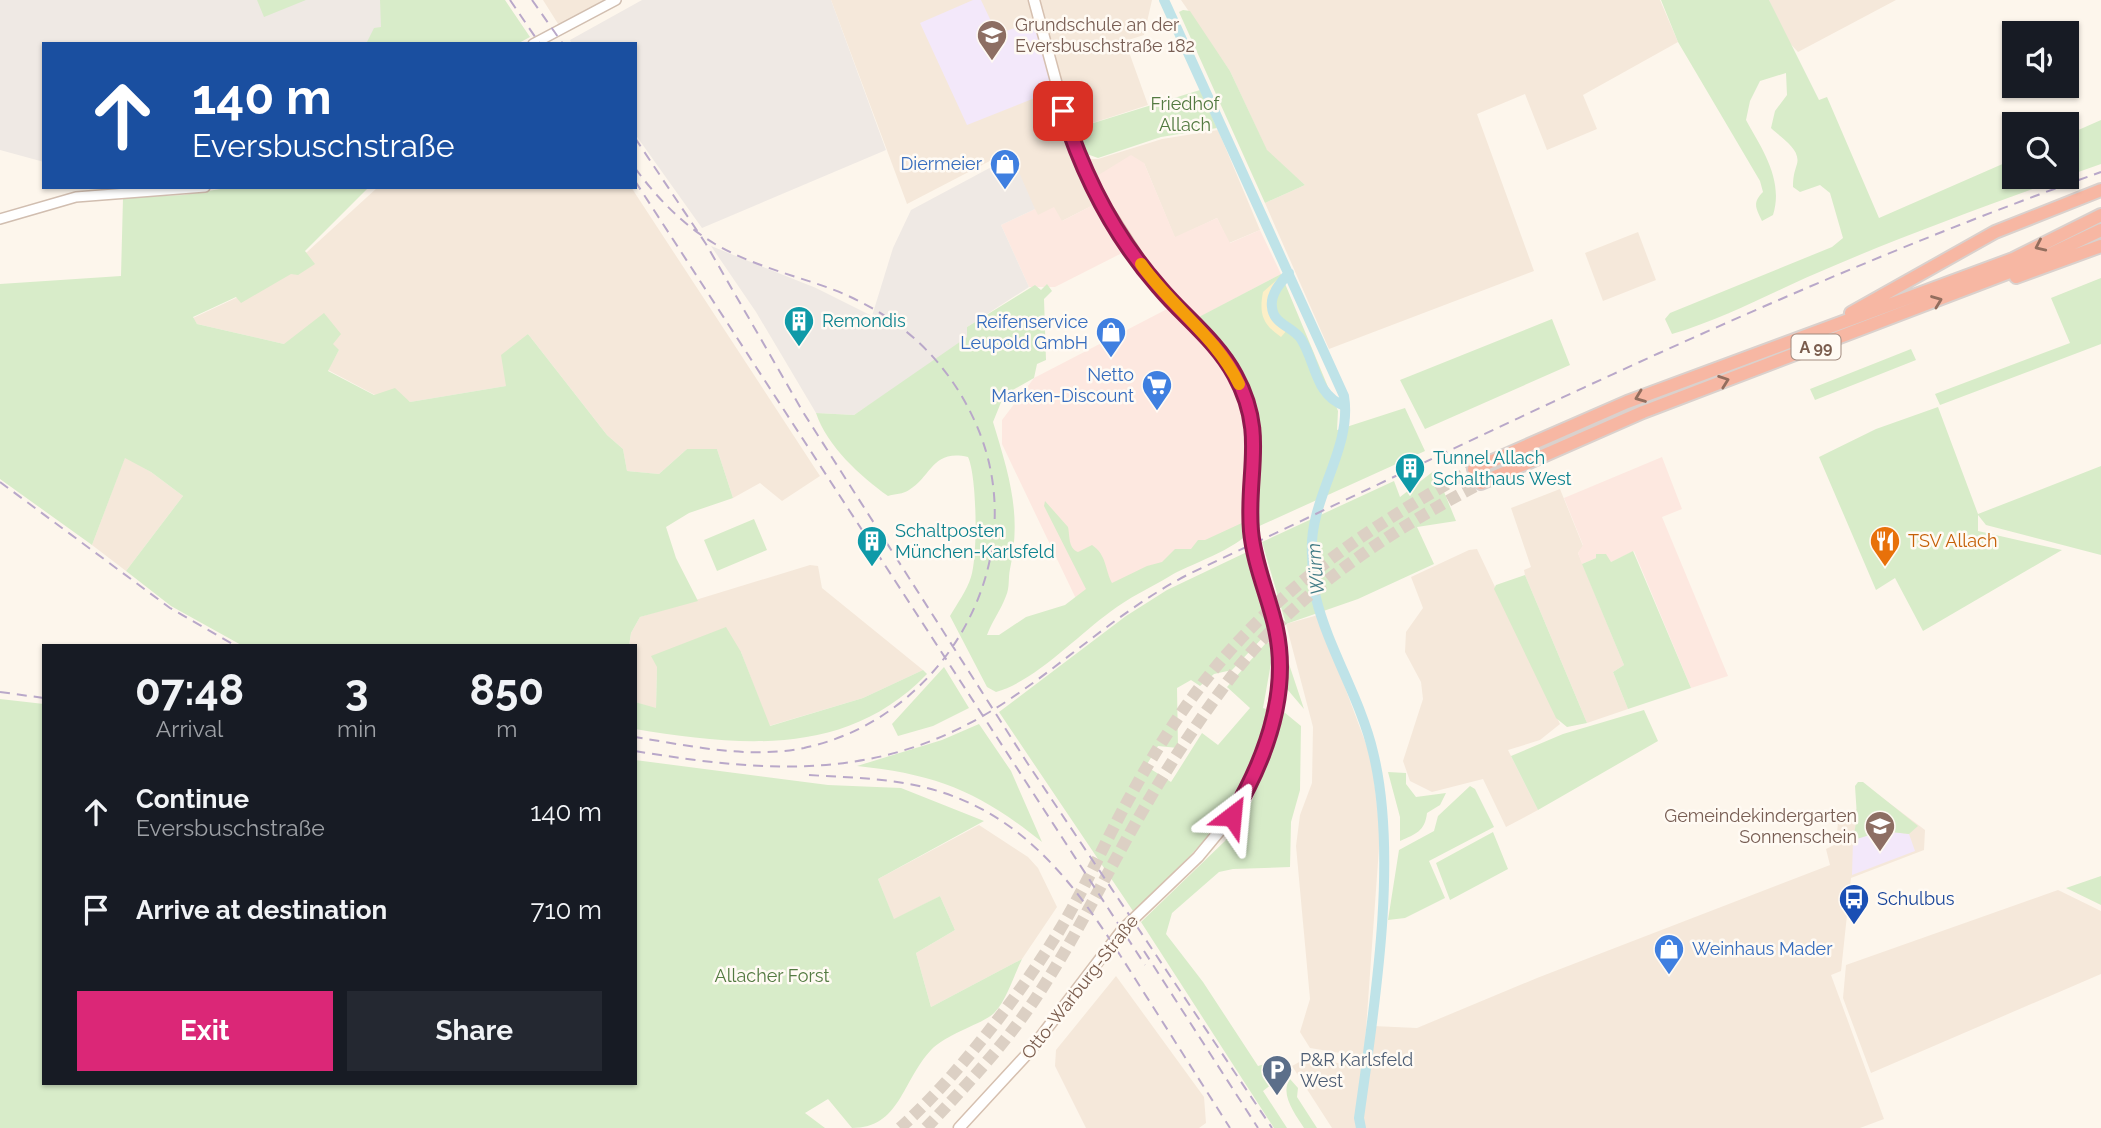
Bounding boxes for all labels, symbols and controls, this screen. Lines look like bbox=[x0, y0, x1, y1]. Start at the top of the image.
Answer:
place label: Grundschule an der Eversbuschstraße 182 bbox=[1015, 14, 1195, 56]
school or university icon: Grundschule an der Eversbuschstraße 182 bbox=[975, 18, 1009, 62]
map controls bbox=[2002, 21, 2079, 189]
button: sound bbox=[2002, 21, 2079, 98]
text: 140 m bbox=[192, 68, 332, 125]
icon: ahead bbox=[77, 70, 168, 161]
pin bbox=[1033, 81, 1093, 141]
icon: arrive bbox=[1044, 92, 1082, 130]
park label: Friedhof Allach bbox=[1151, 93, 1221, 135]
button: search bbox=[2002, 112, 2079, 189]
text: Eversbuschstraße bbox=[192, 127, 454, 164]
shop icon: Diermeier bbox=[988, 147, 1022, 191]
place label: Diermeier bbox=[900, 153, 983, 174]
one-way arrow bbox=[2035, 238, 2047, 252]
one-way arrow bbox=[1931, 295, 1943, 309]
building icon: Remondis bbox=[782, 304, 816, 348]
place label: Remondis bbox=[822, 310, 906, 331]
place label: Reifenservice Leupold GmbH bbox=[960, 311, 1088, 353]
shop icon: Reifenservice Leupold GmbH bbox=[1094, 315, 1128, 359]
road number: A 99 bbox=[1792, 334, 1840, 360]
place label: Netto Marken-Discount bbox=[991, 364, 1134, 406]
supermarket icon: Netto Marken-Discount bbox=[1140, 368, 1174, 412]
one-way arrow bbox=[1718, 375, 1730, 389]
one-way arrow bbox=[1635, 388, 1647, 402]
place label: Tunnel Allach Schalthaus West bbox=[1433, 447, 1572, 489]
building icon: Tunnel Allach Schalthaus West bbox=[1393, 451, 1427, 495]
place label: Schaltposten München-Karlsfeld bbox=[895, 520, 1055, 562]
building icon: Schaltposten München-Karlsfeld bbox=[855, 524, 889, 568]
restaurant icon: TSV Allach bbox=[1868, 524, 1902, 568]
place label: TSV Allach bbox=[1908, 530, 1997, 551]
water label: Würm bbox=[1302, 542, 1328, 596]
text: 07:48 bbox=[135, 666, 244, 715]
text: 3 bbox=[345, 666, 369, 715]
text: 850 bbox=[470, 666, 544, 715]
text: Arrival bbox=[156, 715, 223, 742]
text: min bbox=[337, 715, 377, 742]
text: m bbox=[496, 715, 517, 742]
position arrow bbox=[1195, 779, 1269, 853]
text: Continue bbox=[136, 784, 249, 814]
icon: ahead bbox=[77, 793, 115, 831]
text: 140 m bbox=[530, 797, 602, 827]
place label: Gemeindekindergarten Sonnenschein bbox=[1664, 805, 1857, 847]
school or university icon: Gemeindekindergarten Sonnenschein bbox=[1863, 809, 1897, 853]
text: Eversbuschstraße bbox=[136, 814, 325, 841]
bus stop icon: Schulbus bbox=[1837, 882, 1871, 926]
place label: Schulbus bbox=[1877, 888, 1955, 909]
icon: arrive bbox=[77, 891, 115, 929]
text: Arrive at destination bbox=[136, 895, 387, 925]
text: 710 m bbox=[531, 895, 602, 925]
street label: Otto-Warburg-Straße bbox=[1017, 910, 1143, 1063]
shop icon: Weinhaus Mader bbox=[1652, 932, 1686, 976]
place label: Weinhaus Mader bbox=[1692, 938, 1833, 959]
park label: Allacher Forst bbox=[715, 965, 829, 986]
button: Exit bbox=[77, 991, 333, 1071]
button: Share bbox=[347, 991, 602, 1071]
place label: P&R Karlsfeld West bbox=[1300, 1049, 1413, 1091]
parking icon: P&R Karlsfeld West bbox=[1260, 1053, 1294, 1097]

